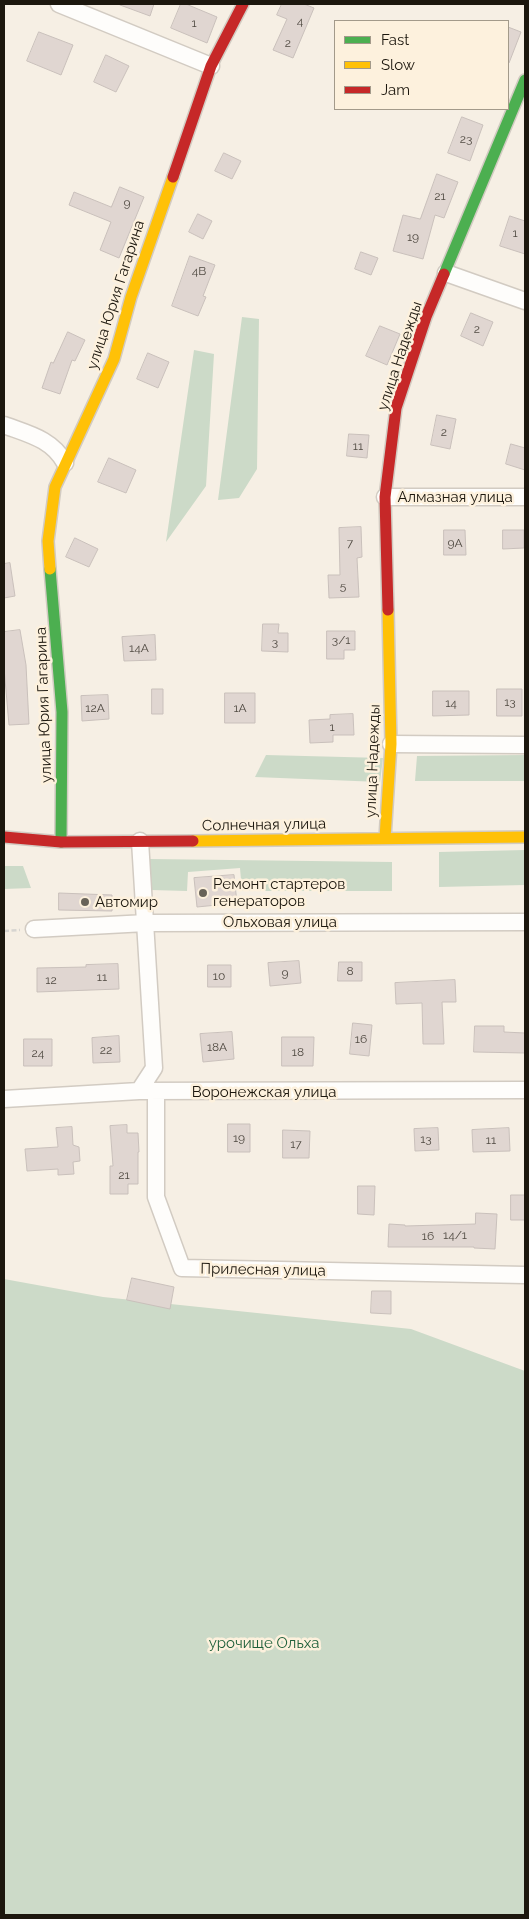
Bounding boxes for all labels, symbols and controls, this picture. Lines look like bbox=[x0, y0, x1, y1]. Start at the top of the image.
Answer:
house number: 4 bbox=[297, 14, 303, 28]
house number: 1 bbox=[191, 16, 197, 30]
legend bbox=[334, 20, 509, 110]
text: Fast bbox=[381, 31, 409, 49]
house number: 2 bbox=[285, 36, 291, 50]
text: Slow bbox=[381, 56, 415, 74]
text: Jam bbox=[381, 81, 410, 99]
house number: 23 bbox=[460, 132, 472, 146]
house number: 21 bbox=[434, 189, 446, 203]
house number: 9 bbox=[123, 196, 131, 210]
street label: улица Юрия Гагарина bbox=[83, 218, 149, 372]
house number: 1 bbox=[512, 226, 518, 240]
house number: 19 bbox=[407, 230, 419, 244]
house number: 4В bbox=[192, 264, 206, 278]
street label: улица Надежды bbox=[374, 299, 426, 413]
house number: 2 bbox=[474, 322, 480, 336]
house number: 2 bbox=[441, 425, 447, 439]
house number: 11 bbox=[353, 439, 363, 453]
street label: Алмазная улица bbox=[397, 488, 513, 506]
house number: 7 bbox=[347, 536, 353, 550]
house number: 9А bbox=[447, 536, 463, 550]
house number: 5 bbox=[340, 579, 346, 593]
street label: улица Юрия Гагарина bbox=[32, 627, 56, 783]
house number: 3/1 bbox=[332, 633, 350, 647]
house number: 3 bbox=[272, 635, 278, 649]
house number: 14А bbox=[129, 641, 149, 655]
house number: 13 bbox=[504, 695, 516, 709]
house number: 14 bbox=[445, 696, 457, 710]
house number: 12А bbox=[85, 701, 105, 715]
house number: 1А bbox=[233, 701, 247, 715]
street label: улица Надежды bbox=[362, 704, 384, 818]
house number: 1 bbox=[329, 720, 335, 734]
street label: Солнечная улица bbox=[202, 815, 326, 835]
place label: Ремонт стартеров генераторов bbox=[213, 875, 345, 910]
marker: Ремонт стартеров генераторов bbox=[197, 887, 209, 899]
place label: Автомир bbox=[95, 893, 158, 911]
marker: Автомир bbox=[79, 896, 91, 908]
street label: Ольховая улица bbox=[223, 913, 337, 931]
house number: 8 bbox=[346, 964, 354, 978]
house number: 9 bbox=[281, 966, 289, 980]
house number: 10 bbox=[213, 969, 225, 983]
house number: 11 bbox=[97, 970, 107, 984]
house number: 12 bbox=[45, 973, 57, 987]
house number: 16 bbox=[355, 1032, 367, 1046]
house number: 18А bbox=[207, 1040, 227, 1054]
house number: 22 bbox=[100, 1043, 112, 1057]
house number: 18 bbox=[292, 1045, 304, 1059]
house number: 24 bbox=[32, 1046, 44, 1060]
street label: Воронежская улица bbox=[192, 1083, 336, 1101]
house number: 19 bbox=[233, 1131, 245, 1145]
house number: 13 bbox=[420, 1132, 432, 1146]
house number: 11 bbox=[486, 1133, 496, 1147]
house number: 17 bbox=[290, 1137, 302, 1151]
house number: 21 bbox=[118, 1168, 130, 1182]
house number: 14/1 bbox=[443, 1228, 467, 1242]
house number: 16 bbox=[422, 1229, 434, 1243]
street label: Прилесная улица bbox=[200, 1260, 326, 1280]
park label: урочище Ольха bbox=[209, 1634, 319, 1652]

